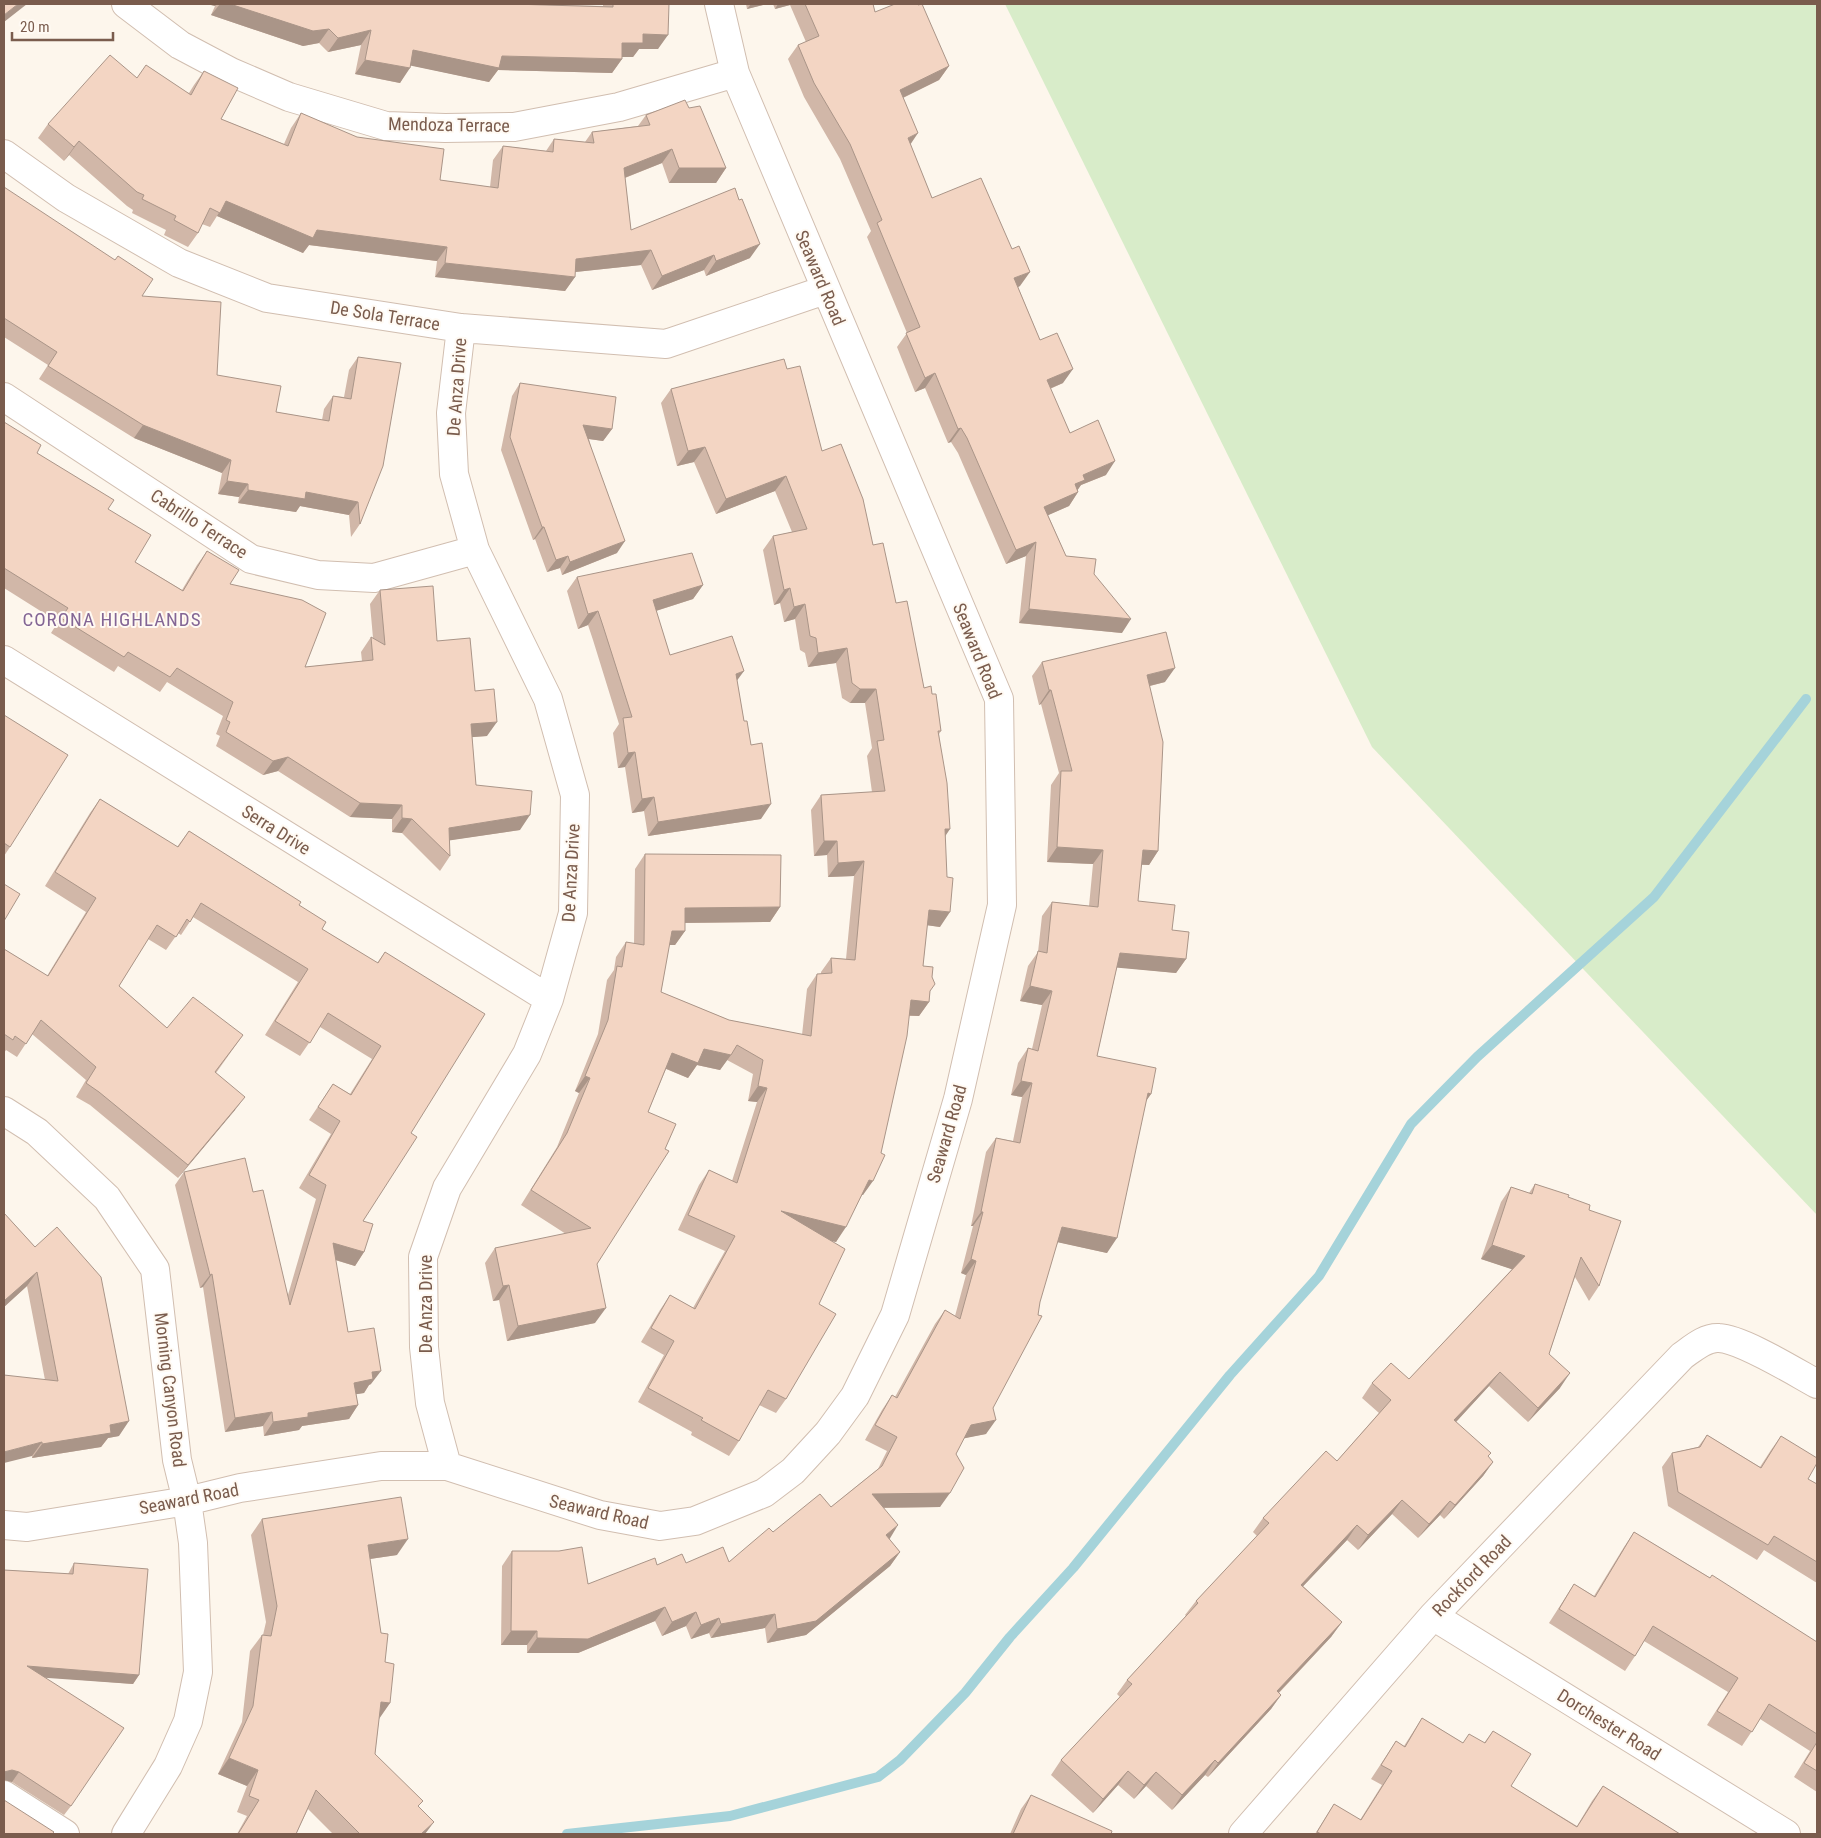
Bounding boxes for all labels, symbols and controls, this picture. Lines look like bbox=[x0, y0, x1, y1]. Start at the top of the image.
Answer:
scale bar bbox=[12, 10, 114, 42]
text: 20 m bbox=[20, 18, 50, 36]
street label: Mendoza Terrace bbox=[388, 113, 510, 136]
street label: Seaward Road bbox=[791, 227, 850, 329]
street label: De Sola Terrace bbox=[329, 296, 441, 335]
street label: De Anza Drive bbox=[443, 337, 470, 437]
street label: Cabrillo Terrace bbox=[147, 484, 252, 563]
street label: Seaward Road bbox=[949, 600, 1006, 702]
district label: CORONA HIGHLANDS bbox=[22, 608, 202, 631]
street label: Serra Drive bbox=[238, 800, 315, 859]
street label: De Anza Drive bbox=[557, 823, 584, 923]
street label: Seaward Road bbox=[922, 1082, 971, 1185]
street label: De Anza Drive bbox=[415, 1255, 436, 1353]
street label: Morning Canyon Road bbox=[151, 1311, 190, 1468]
street label: Seaward Road bbox=[137, 1479, 241, 1518]
street label: Seaward Road bbox=[547, 1490, 651, 1533]
street label: Rockford Road bbox=[1428, 1531, 1515, 1620]
street label: Dorchester Road bbox=[1554, 1684, 1665, 1765]

